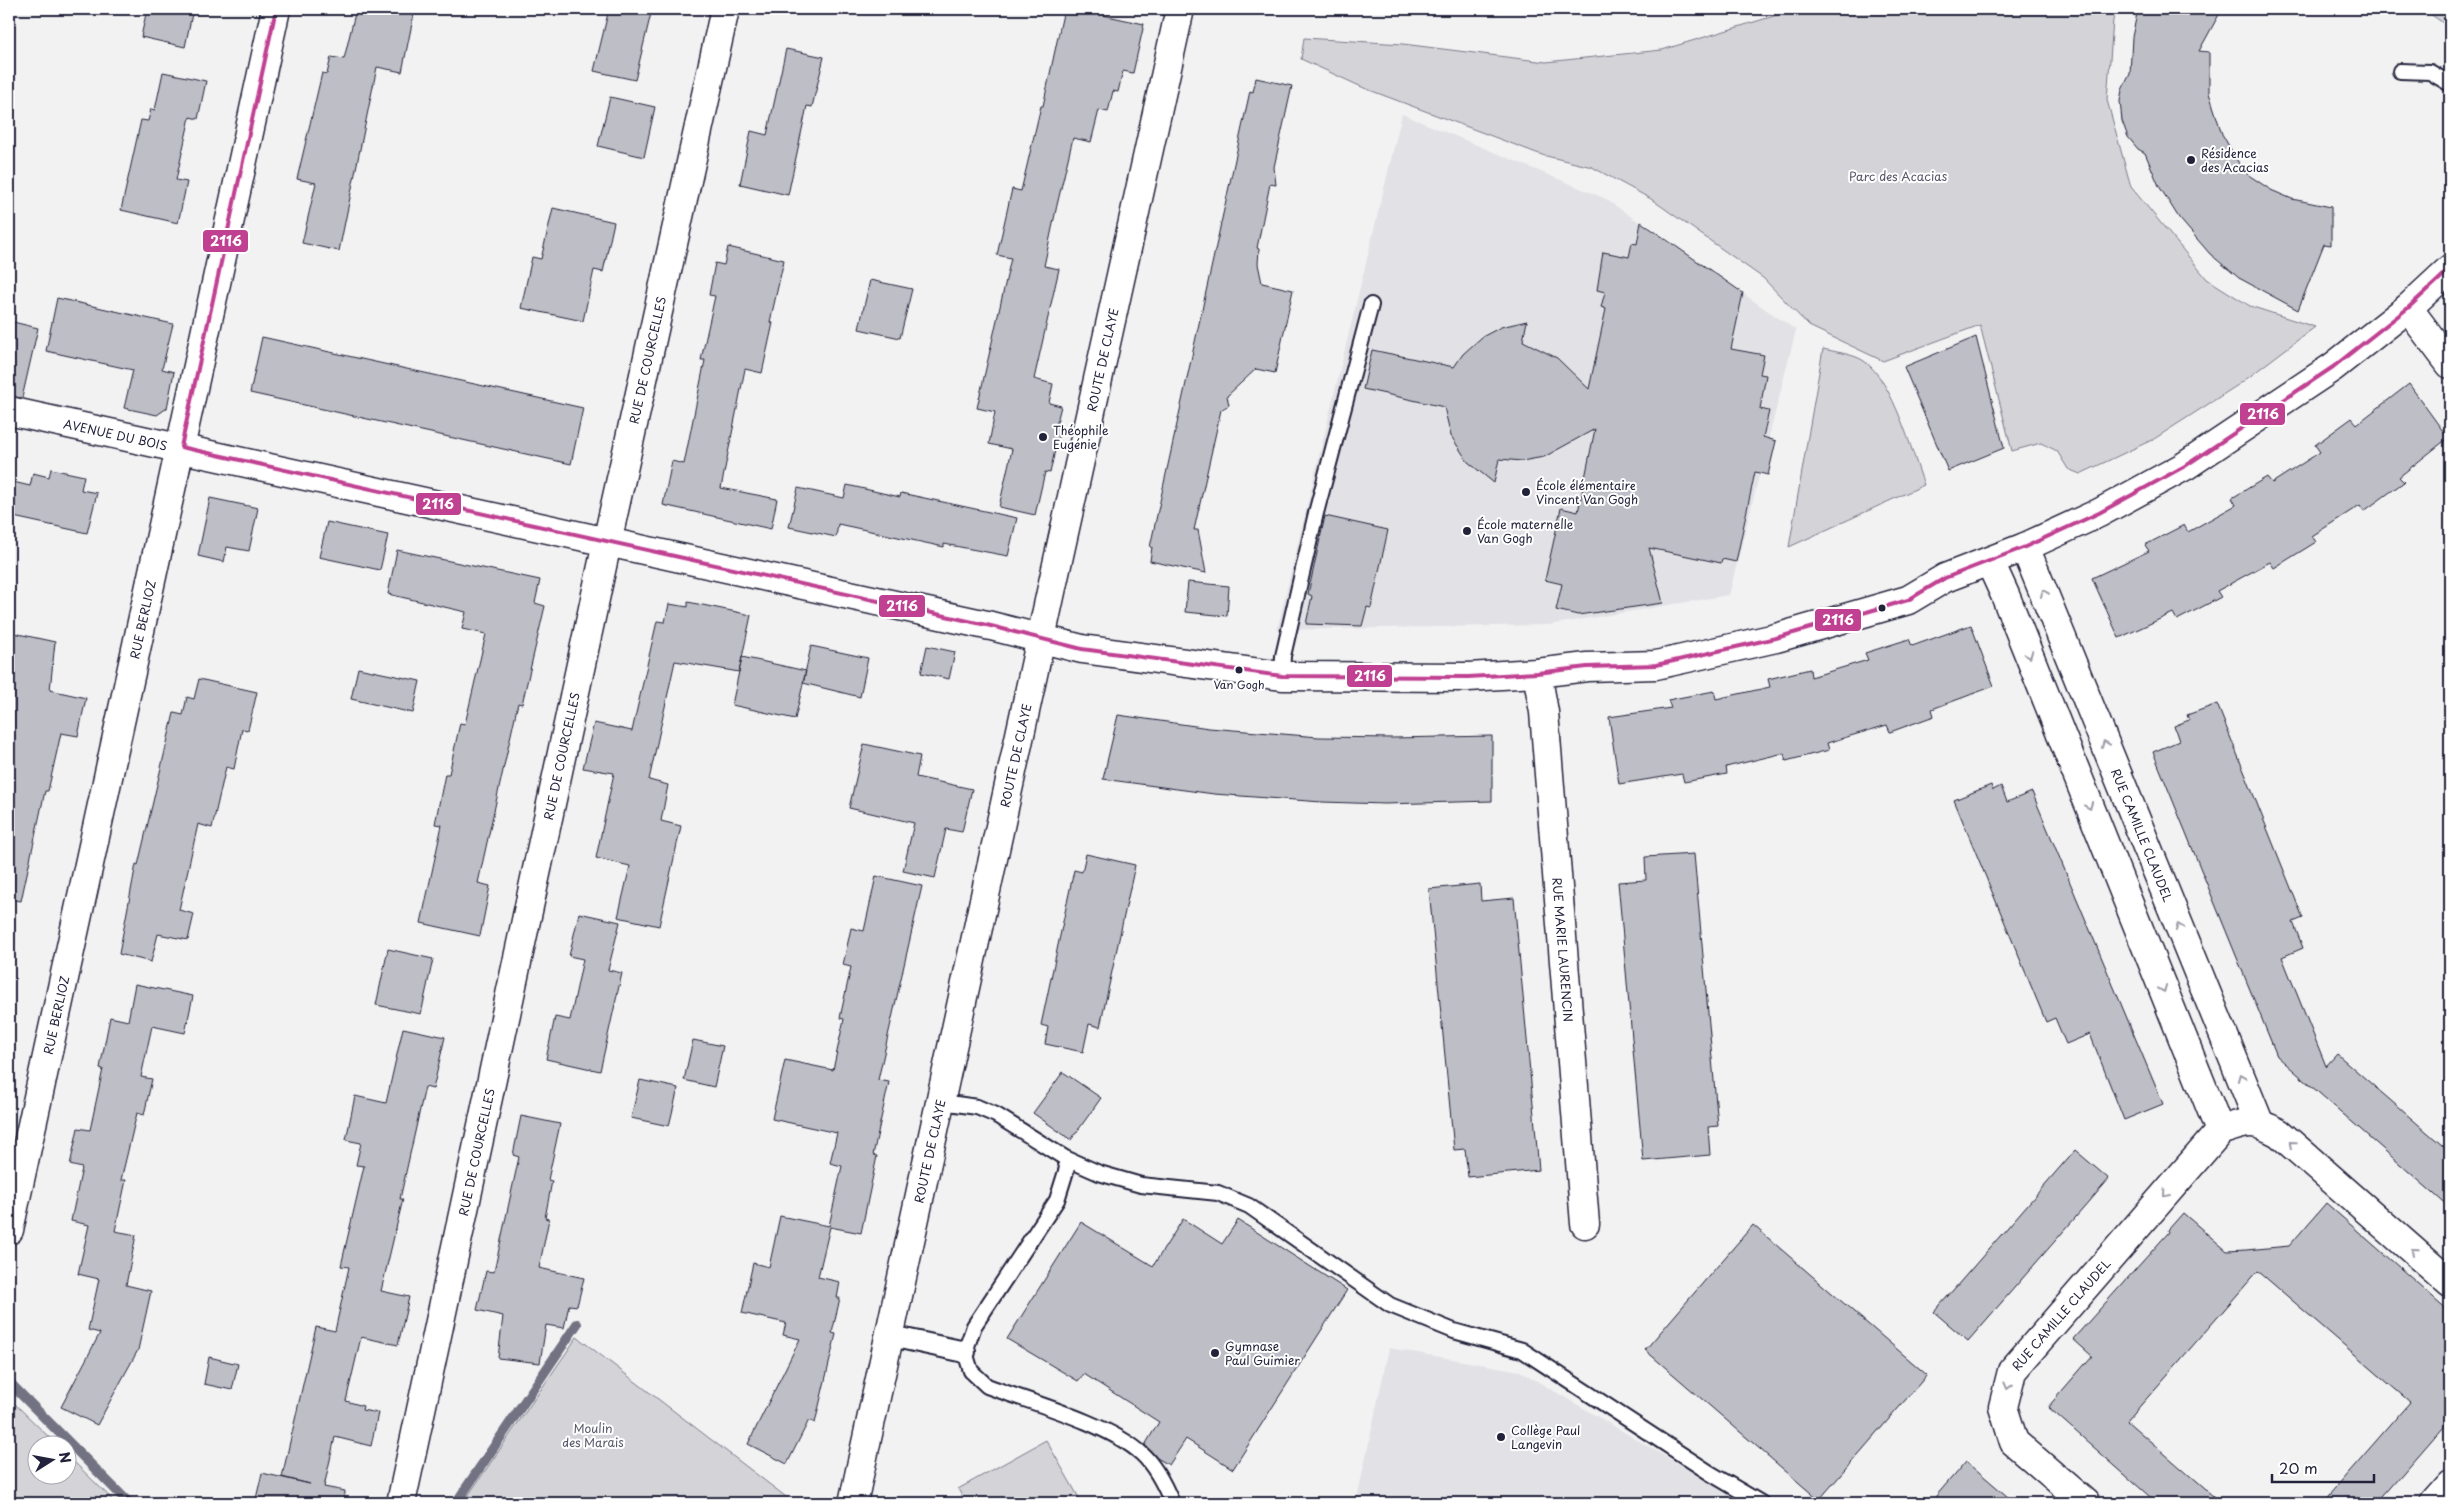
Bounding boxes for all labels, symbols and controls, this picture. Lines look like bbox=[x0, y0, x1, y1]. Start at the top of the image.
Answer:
place label: Résidence des Acacias bbox=[2201, 144, 2269, 176]
marker: Résidence des Acacias bbox=[2185, 154, 2197, 166]
park label: Parc des Acacias bbox=[1849, 167, 1948, 185]
line badge: 2116 bbox=[202, 229, 249, 253]
text: 2116 bbox=[210, 230, 242, 251]
street label: RUE DE COURCELLES bbox=[624, 295, 670, 426]
street label: ROUTE DE CLAYE bbox=[1082, 306, 1123, 413]
line badge: 2116 bbox=[2239, 402, 2286, 426]
text: 2116 bbox=[2247, 403, 2279, 424]
street label: AVENUE DU BOIS bbox=[62, 414, 169, 454]
place label: Théophile Eugénie bbox=[1053, 421, 1109, 453]
marker: Théophile Eugénie bbox=[1037, 431, 1049, 443]
place label: École élémentaire Vincent Van Gogh bbox=[1536, 476, 1638, 508]
marker: École élémentaire Vincent Van Gogh bbox=[1520, 486, 1532, 498]
line badge: 2116 bbox=[415, 492, 462, 516]
text: 2116 bbox=[422, 493, 454, 514]
place label: École maternelle Van Gogh bbox=[1477, 515, 1574, 547]
marker: École maternelle Van Gogh bbox=[1461, 525, 1473, 537]
street label: RUE BERLIOZ bbox=[125, 578, 160, 660]
one-way arrow bbox=[2039, 589, 2050, 598]
line badge: 2116 bbox=[878, 594, 926, 618]
text: 2116 bbox=[886, 595, 918, 616]
unlabelled marker bbox=[1877, 603, 1887, 613]
line badge: 2116 bbox=[1814, 608, 1862, 632]
text: 2116 bbox=[1822, 609, 1854, 630]
one-way arrow bbox=[2023, 651, 2033, 659]
line badge: 2116 bbox=[1346, 664, 1393, 688]
marker: Van Gogh bbox=[1234, 665, 1244, 675]
text: 2116 bbox=[1354, 665, 1386, 686]
place label: Van Gogh bbox=[1213, 676, 1265, 693]
street label: RUE DE COURCELLES bbox=[539, 691, 584, 821]
street label: ROUTE DE CLAYE bbox=[995, 702, 1035, 809]
one-way arrow bbox=[2101, 740, 2111, 749]
street label: RUE CAMILLE CLAUDEL bbox=[2107, 766, 2177, 905]
one-way arrow bbox=[2083, 801, 2093, 810]
street label: RUE MARIE LAURENCIN bbox=[1548, 877, 1578, 1023]
one-way arrow bbox=[2175, 923, 2185, 931]
street label: RUE BERLIOZ bbox=[39, 974, 73, 1056]
one-way arrow bbox=[2157, 984, 2167, 993]
one-way arrow bbox=[2236, 1073, 2247, 1082]
street label: RUE DE COURCELLES bbox=[454, 1087, 499, 1217]
street label: ROUTE DE CLAYE bbox=[909, 1098, 949, 1205]
one-way arrow bbox=[2288, 1141, 2297, 1150]
one-way arrow bbox=[2163, 1188, 2172, 1197]
one-way arrow bbox=[2410, 1248, 2419, 1257]
street label: RUE CAMILLE CLAUDEL bbox=[2007, 1255, 2114, 1374]
place label: Gymnase Paul Guimier bbox=[1225, 1337, 1300, 1369]
marker: Gymnase Paul Guimier bbox=[1209, 1347, 1221, 1359]
one-way arrow bbox=[2003, 1381, 2014, 1390]
park label: Moulin des Marais bbox=[562, 1419, 624, 1451]
place label: Collège Paul Langevin bbox=[1511, 1421, 1580, 1453]
marker: Collège Paul Langevin bbox=[1495, 1431, 1507, 1443]
north arrow bbox=[28, 1434, 78, 1484]
text: N bbox=[54, 1450, 77, 1465]
scale bar bbox=[2272, 1452, 2374, 1484]
text: 20 m bbox=[2279, 1456, 2318, 1479]

